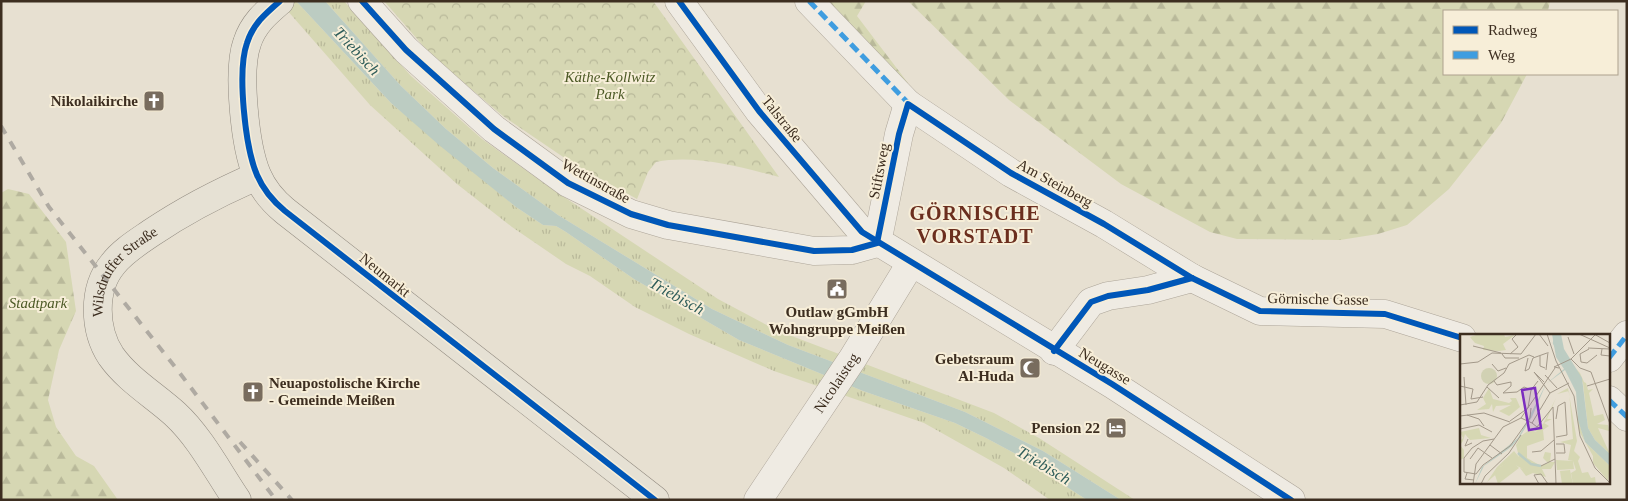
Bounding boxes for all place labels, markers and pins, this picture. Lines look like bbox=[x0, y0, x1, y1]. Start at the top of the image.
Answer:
church icon: Nikolaikirche bbox=[142, 89, 166, 113]
place label: Nikolaikirche bbox=[51, 93, 138, 109]
public building icon: Outlaw gGmbH Wohngruppe Meißen bbox=[825, 277, 849, 301]
place label: Outlaw gGmbH Wohngruppe Meißen bbox=[769, 304, 906, 337]
place label: Gebetsraum Al-Huda bbox=[935, 351, 1015, 384]
mosque icon: Gebetsraum Al-Huda bbox=[1018, 356, 1042, 380]
place label: Neuapostolische Kirche - Gemeinde Meißen bbox=[269, 375, 420, 408]
church icon: Neuapostolische Kirche - Gemeinde Meißen bbox=[241, 380, 265, 404]
hotel icon: Pension 22 bbox=[1104, 416, 1128, 440]
place label: Pension 22 bbox=[1031, 420, 1100, 436]

